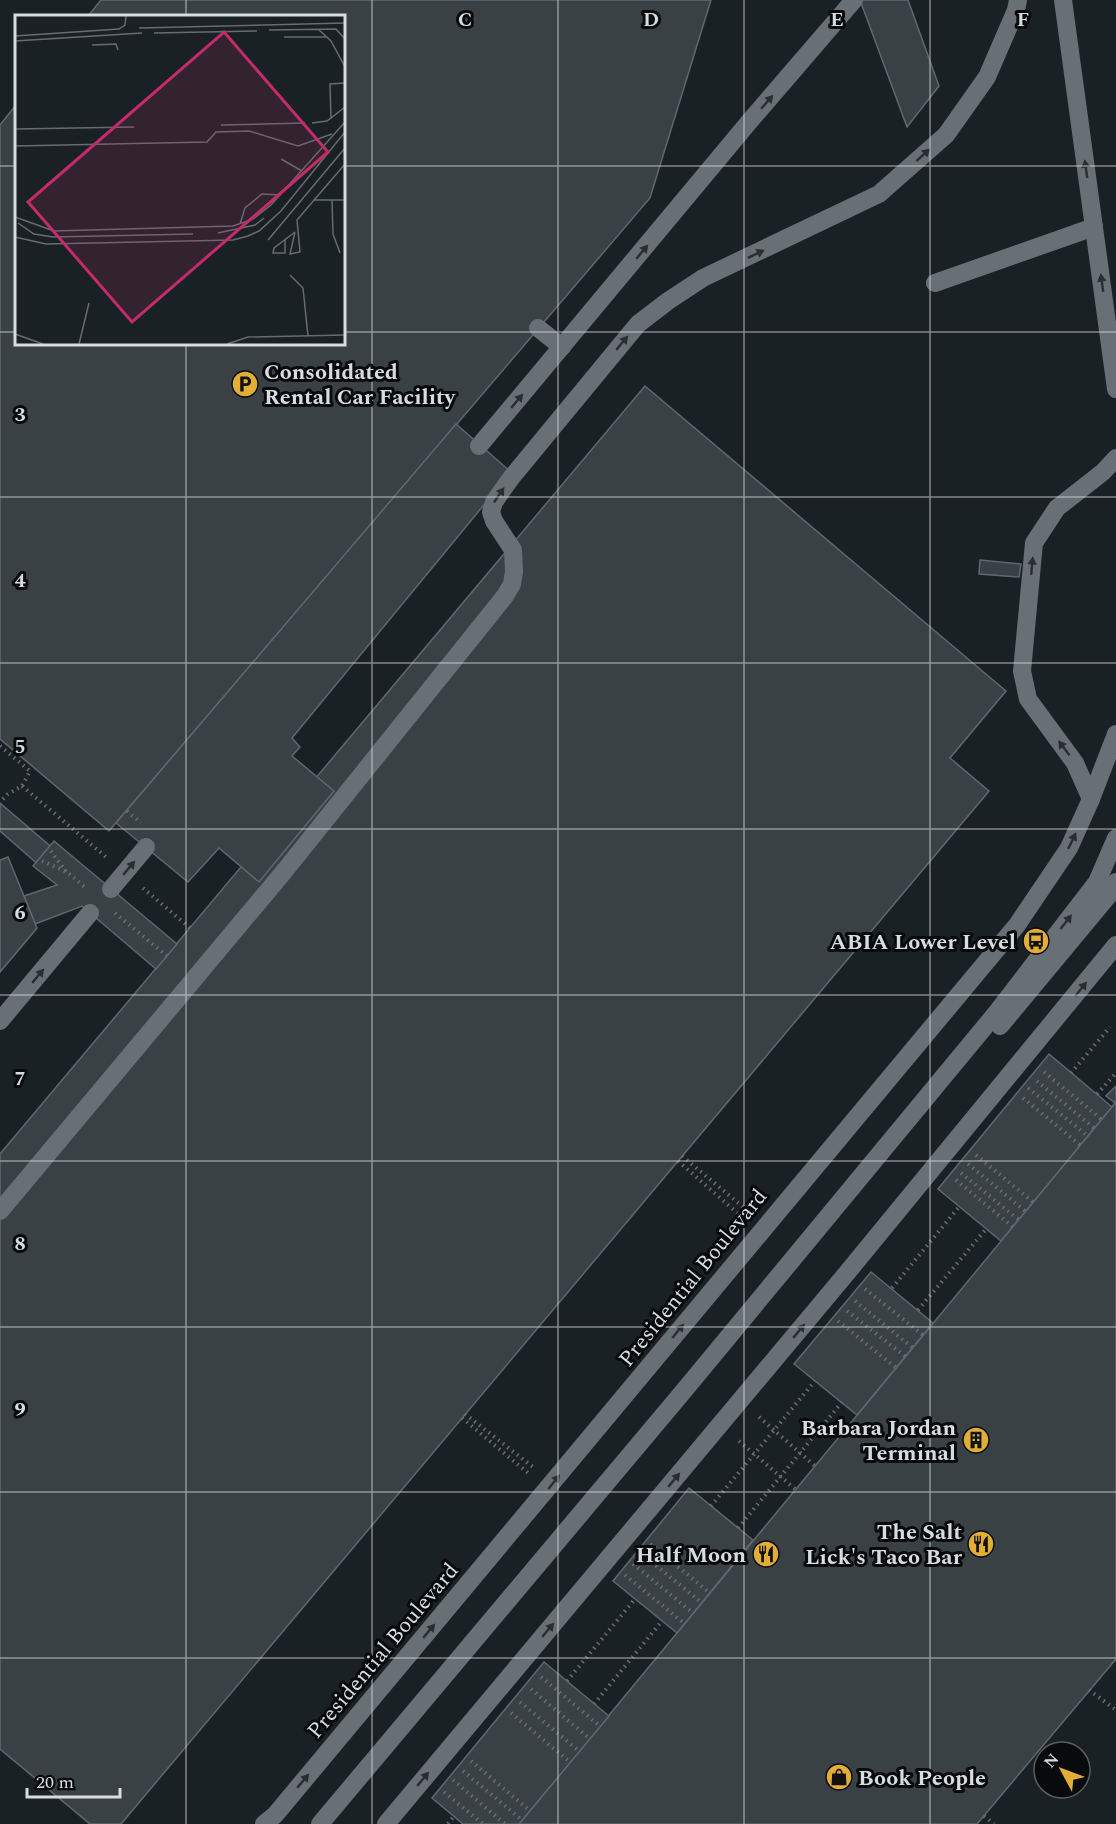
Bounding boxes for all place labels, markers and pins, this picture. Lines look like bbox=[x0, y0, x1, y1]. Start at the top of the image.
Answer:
place label: Consolidated Rental Car Facility bbox=[264, 356, 457, 414]
parking icon: Consolidated Rental Car Facility bbox=[230, 369, 260, 399]
place label: ABIA Lower Level bbox=[830, 926, 1016, 959]
bus stop icon: ABIA Lower Level bbox=[1021, 926, 1051, 956]
place label: Barbara Jordan Terminal bbox=[801, 1412, 956, 1470]
building icon: Barbara Jordan Terminal bbox=[961, 1425, 991, 1455]
place label: The Salt Lick's Taco Bar bbox=[805, 1516, 963, 1574]
restaurant icon: The Salt Lick's Taco Bar bbox=[966, 1529, 996, 1559]
place label: Half Moon bbox=[636, 1539, 746, 1572]
restaurant icon: Half Moon bbox=[751, 1539, 781, 1569]
shop icon: Book People bbox=[824, 1762, 854, 1792]
place label: Book People bbox=[858, 1762, 986, 1795]

